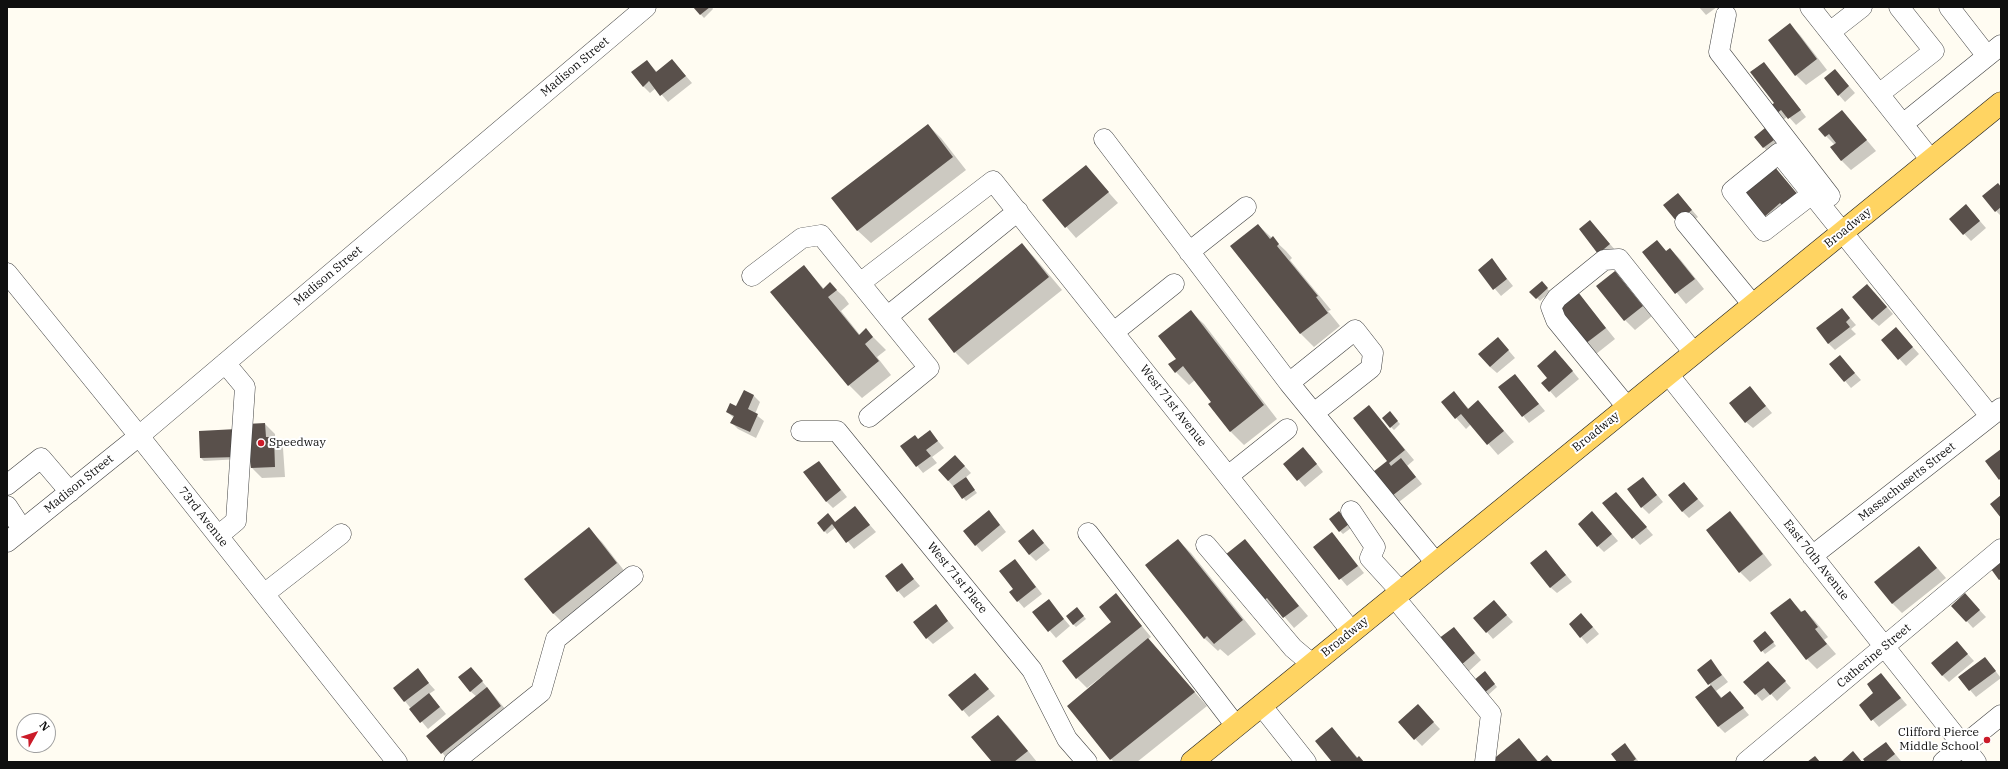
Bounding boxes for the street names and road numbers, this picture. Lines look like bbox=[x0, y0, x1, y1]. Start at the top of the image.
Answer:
street label: Madison Street bbox=[538, 34, 612, 100]
street label: Broadway bbox=[1822, 205, 1874, 251]
street label: Madison Street bbox=[291, 243, 365, 309]
street label: West 71st Avenue bbox=[1137, 362, 1209, 450]
street label: Broadway bbox=[1570, 409, 1622, 455]
street label: Massachusetts Street bbox=[1856, 440, 1958, 524]
street label: Madison Street bbox=[41, 452, 117, 516]
street label: 73rd Avenue bbox=[175, 484, 231, 550]
street label: East 70th Avenue bbox=[1780, 517, 1852, 603]
street label: West 71st Place bbox=[924, 539, 990, 617]
street label: Broadway bbox=[1319, 614, 1371, 660]
street label: Catherine Street bbox=[1834, 621, 1914, 691]

